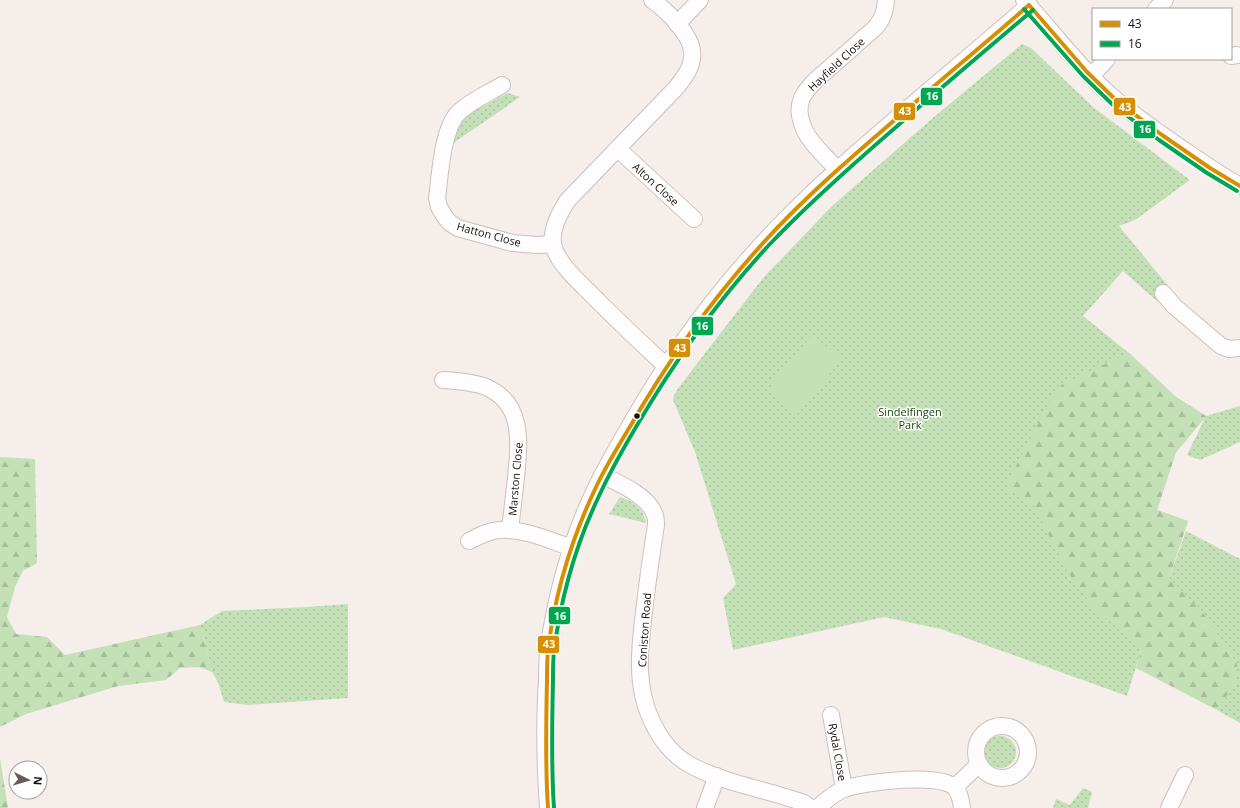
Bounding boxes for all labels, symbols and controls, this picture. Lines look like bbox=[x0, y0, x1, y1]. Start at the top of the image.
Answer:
legend bbox=[1092, 8, 1232, 60]
text: 43 bbox=[1128, 15, 1142, 32]
street label: Hayfield Close bbox=[804, 34, 868, 94]
text: 16 bbox=[1128, 35, 1142, 52]
line badge: 16 bbox=[920, 87, 943, 106]
text: 16 bbox=[926, 88, 938, 103]
line badge: 43 bbox=[1113, 97, 1136, 116]
text: 43 bbox=[1119, 99, 1131, 114]
line badge: 43 bbox=[893, 102, 916, 121]
text: 43 bbox=[899, 103, 911, 118]
line badge: 16 bbox=[1133, 120, 1156, 139]
text: 16 bbox=[1139, 121, 1151, 136]
street label: Alton Close bbox=[630, 159, 682, 209]
street label: Hatton Close bbox=[455, 218, 523, 250]
line badge: 16 bbox=[691, 316, 714, 336]
text: 16 bbox=[696, 318, 708, 333]
line badge: 43 bbox=[668, 338, 691, 358]
text: 43 bbox=[674, 340, 686, 355]
park label: Sindelfingen Park bbox=[878, 404, 942, 432]
unlabelled marker bbox=[632, 411, 642, 421]
street label: Marston Close bbox=[504, 442, 526, 516]
street label: Coniston Road bbox=[634, 592, 654, 668]
line badge: 16 bbox=[548, 606, 571, 625]
text: 16 bbox=[554, 608, 566, 623]
line badge: 43 bbox=[537, 635, 560, 654]
text: 43 bbox=[543, 636, 555, 651]
street label: Rydal Close bbox=[826, 722, 850, 782]
north arrow bbox=[8, 760, 48, 800]
text: N bbox=[31, 776, 46, 786]

